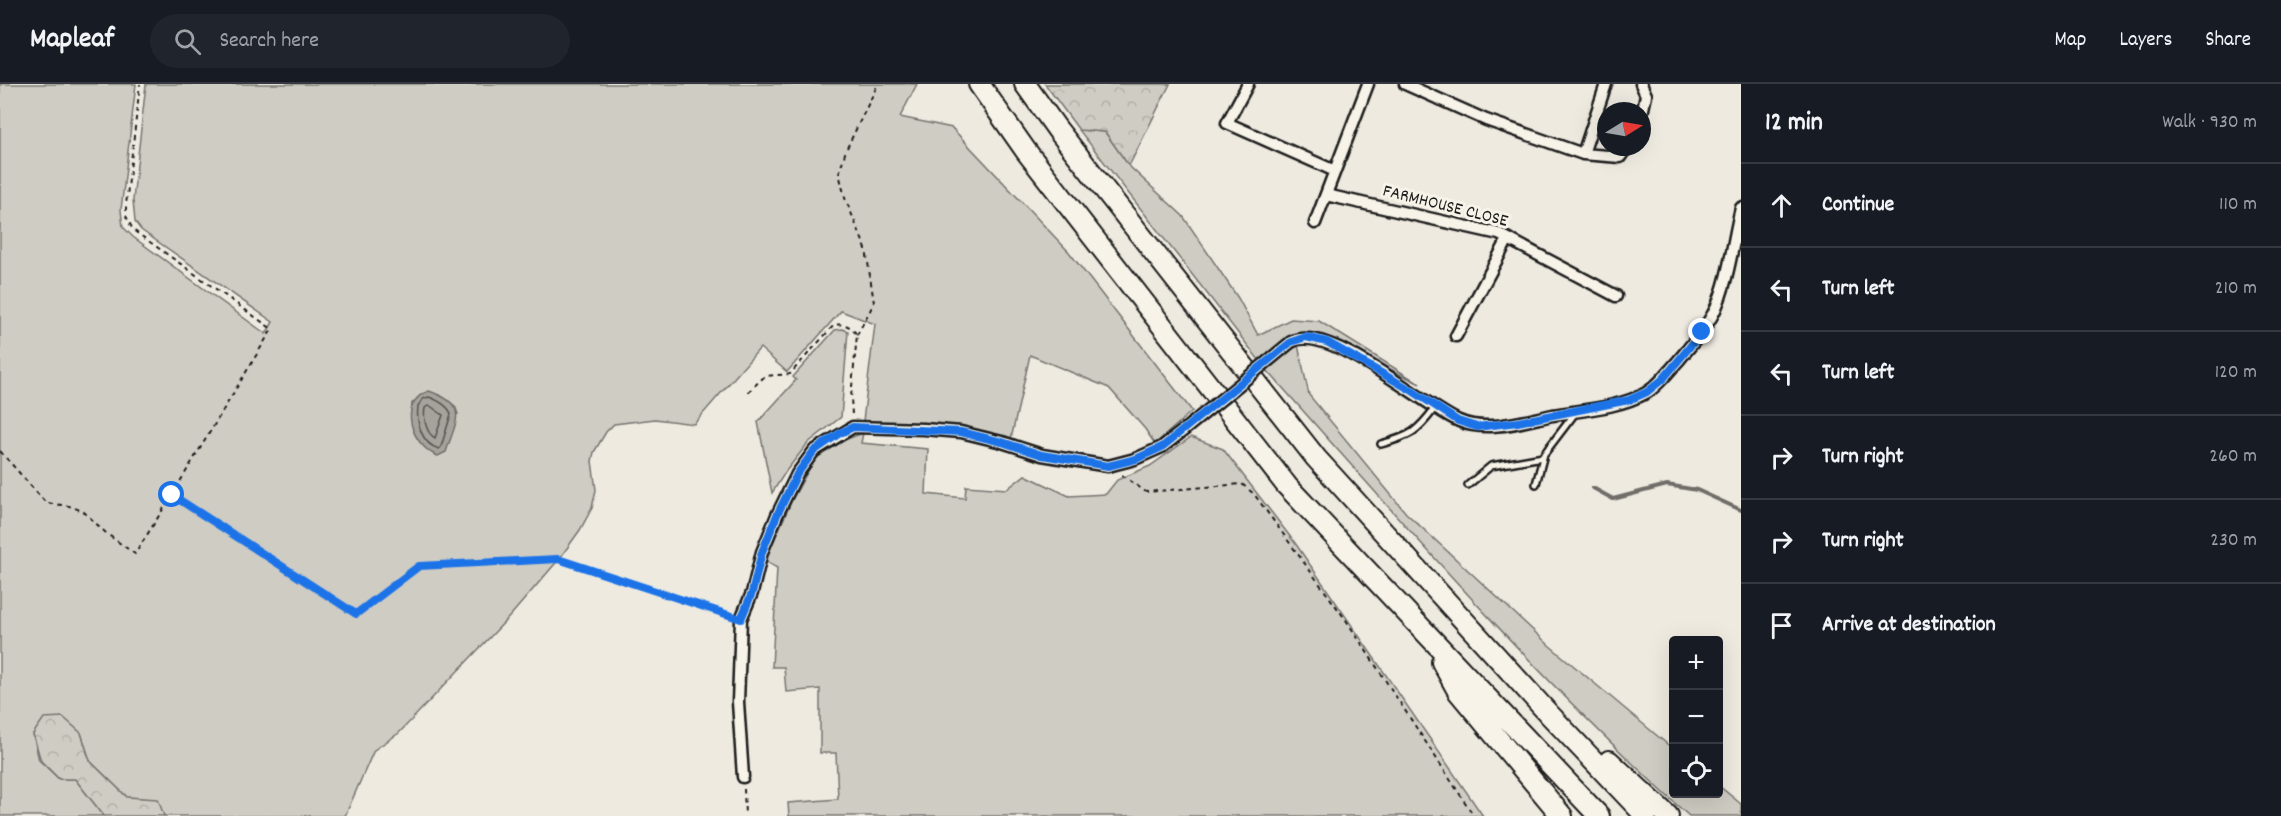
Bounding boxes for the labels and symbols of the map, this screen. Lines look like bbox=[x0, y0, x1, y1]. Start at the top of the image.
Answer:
north arrow bbox=[1597, 102, 1651, 156]
street label: FARMHOUSE CLOSE bbox=[1380, 179, 1510, 235]
route end bbox=[1688, 318, 1714, 344]
route start bbox=[158, 481, 184, 507]

